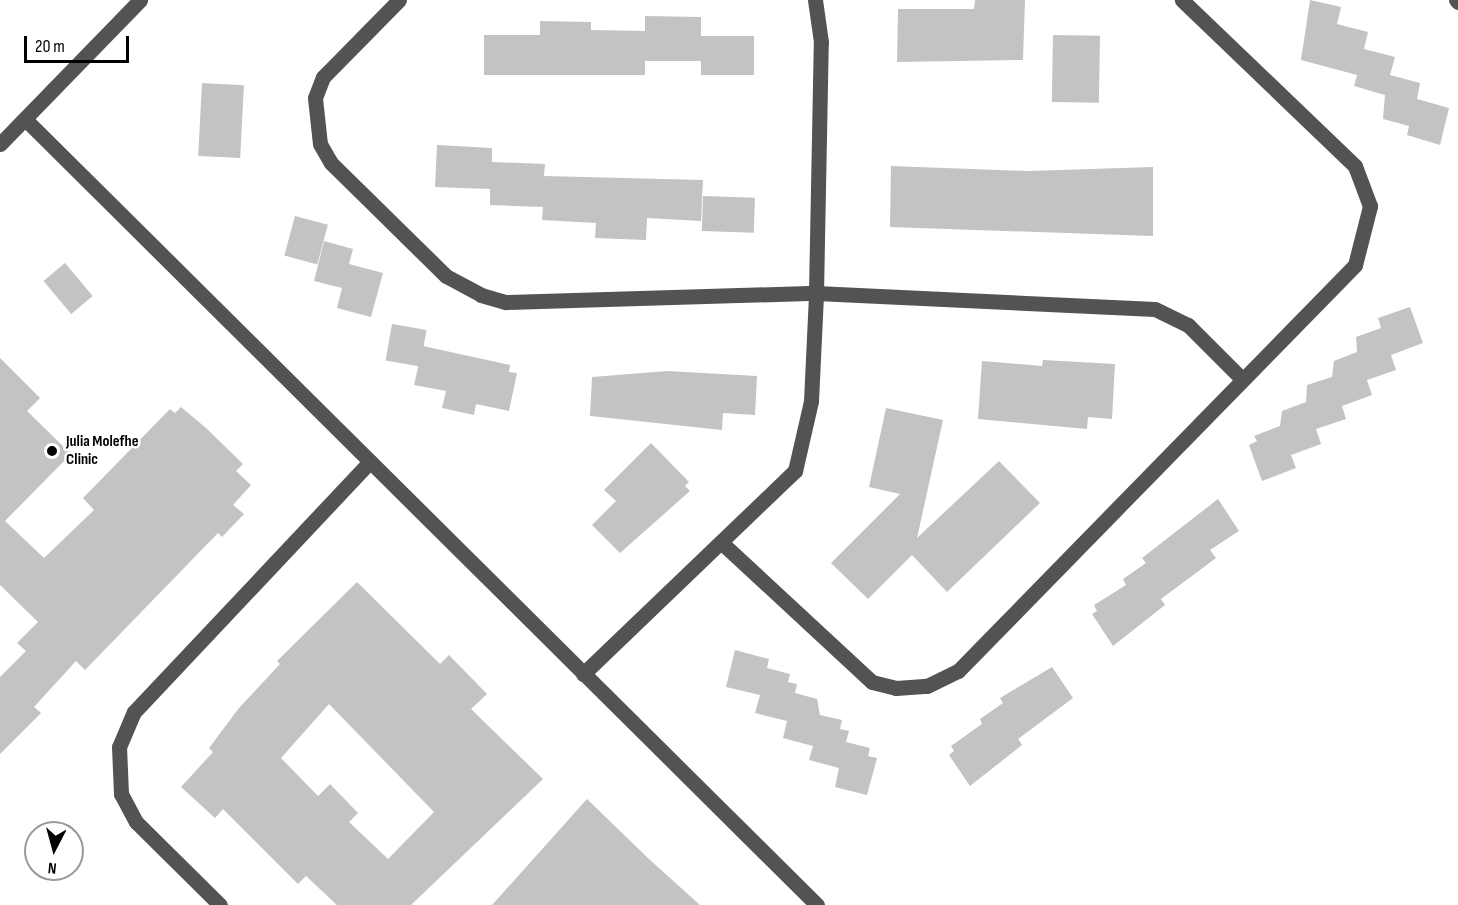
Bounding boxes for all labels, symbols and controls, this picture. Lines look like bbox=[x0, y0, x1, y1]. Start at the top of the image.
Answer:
scale bar bbox=[27, 24, 132, 62]
text: 20 m bbox=[35, 36, 65, 57]
place label: Julia Molefhe Clinic bbox=[66, 432, 139, 470]
marker: Julia Molefhe Clinic bbox=[43, 442, 61, 460]
north arrow bbox=[24, 821, 84, 881]
text: N bbox=[47, 858, 58, 877]

